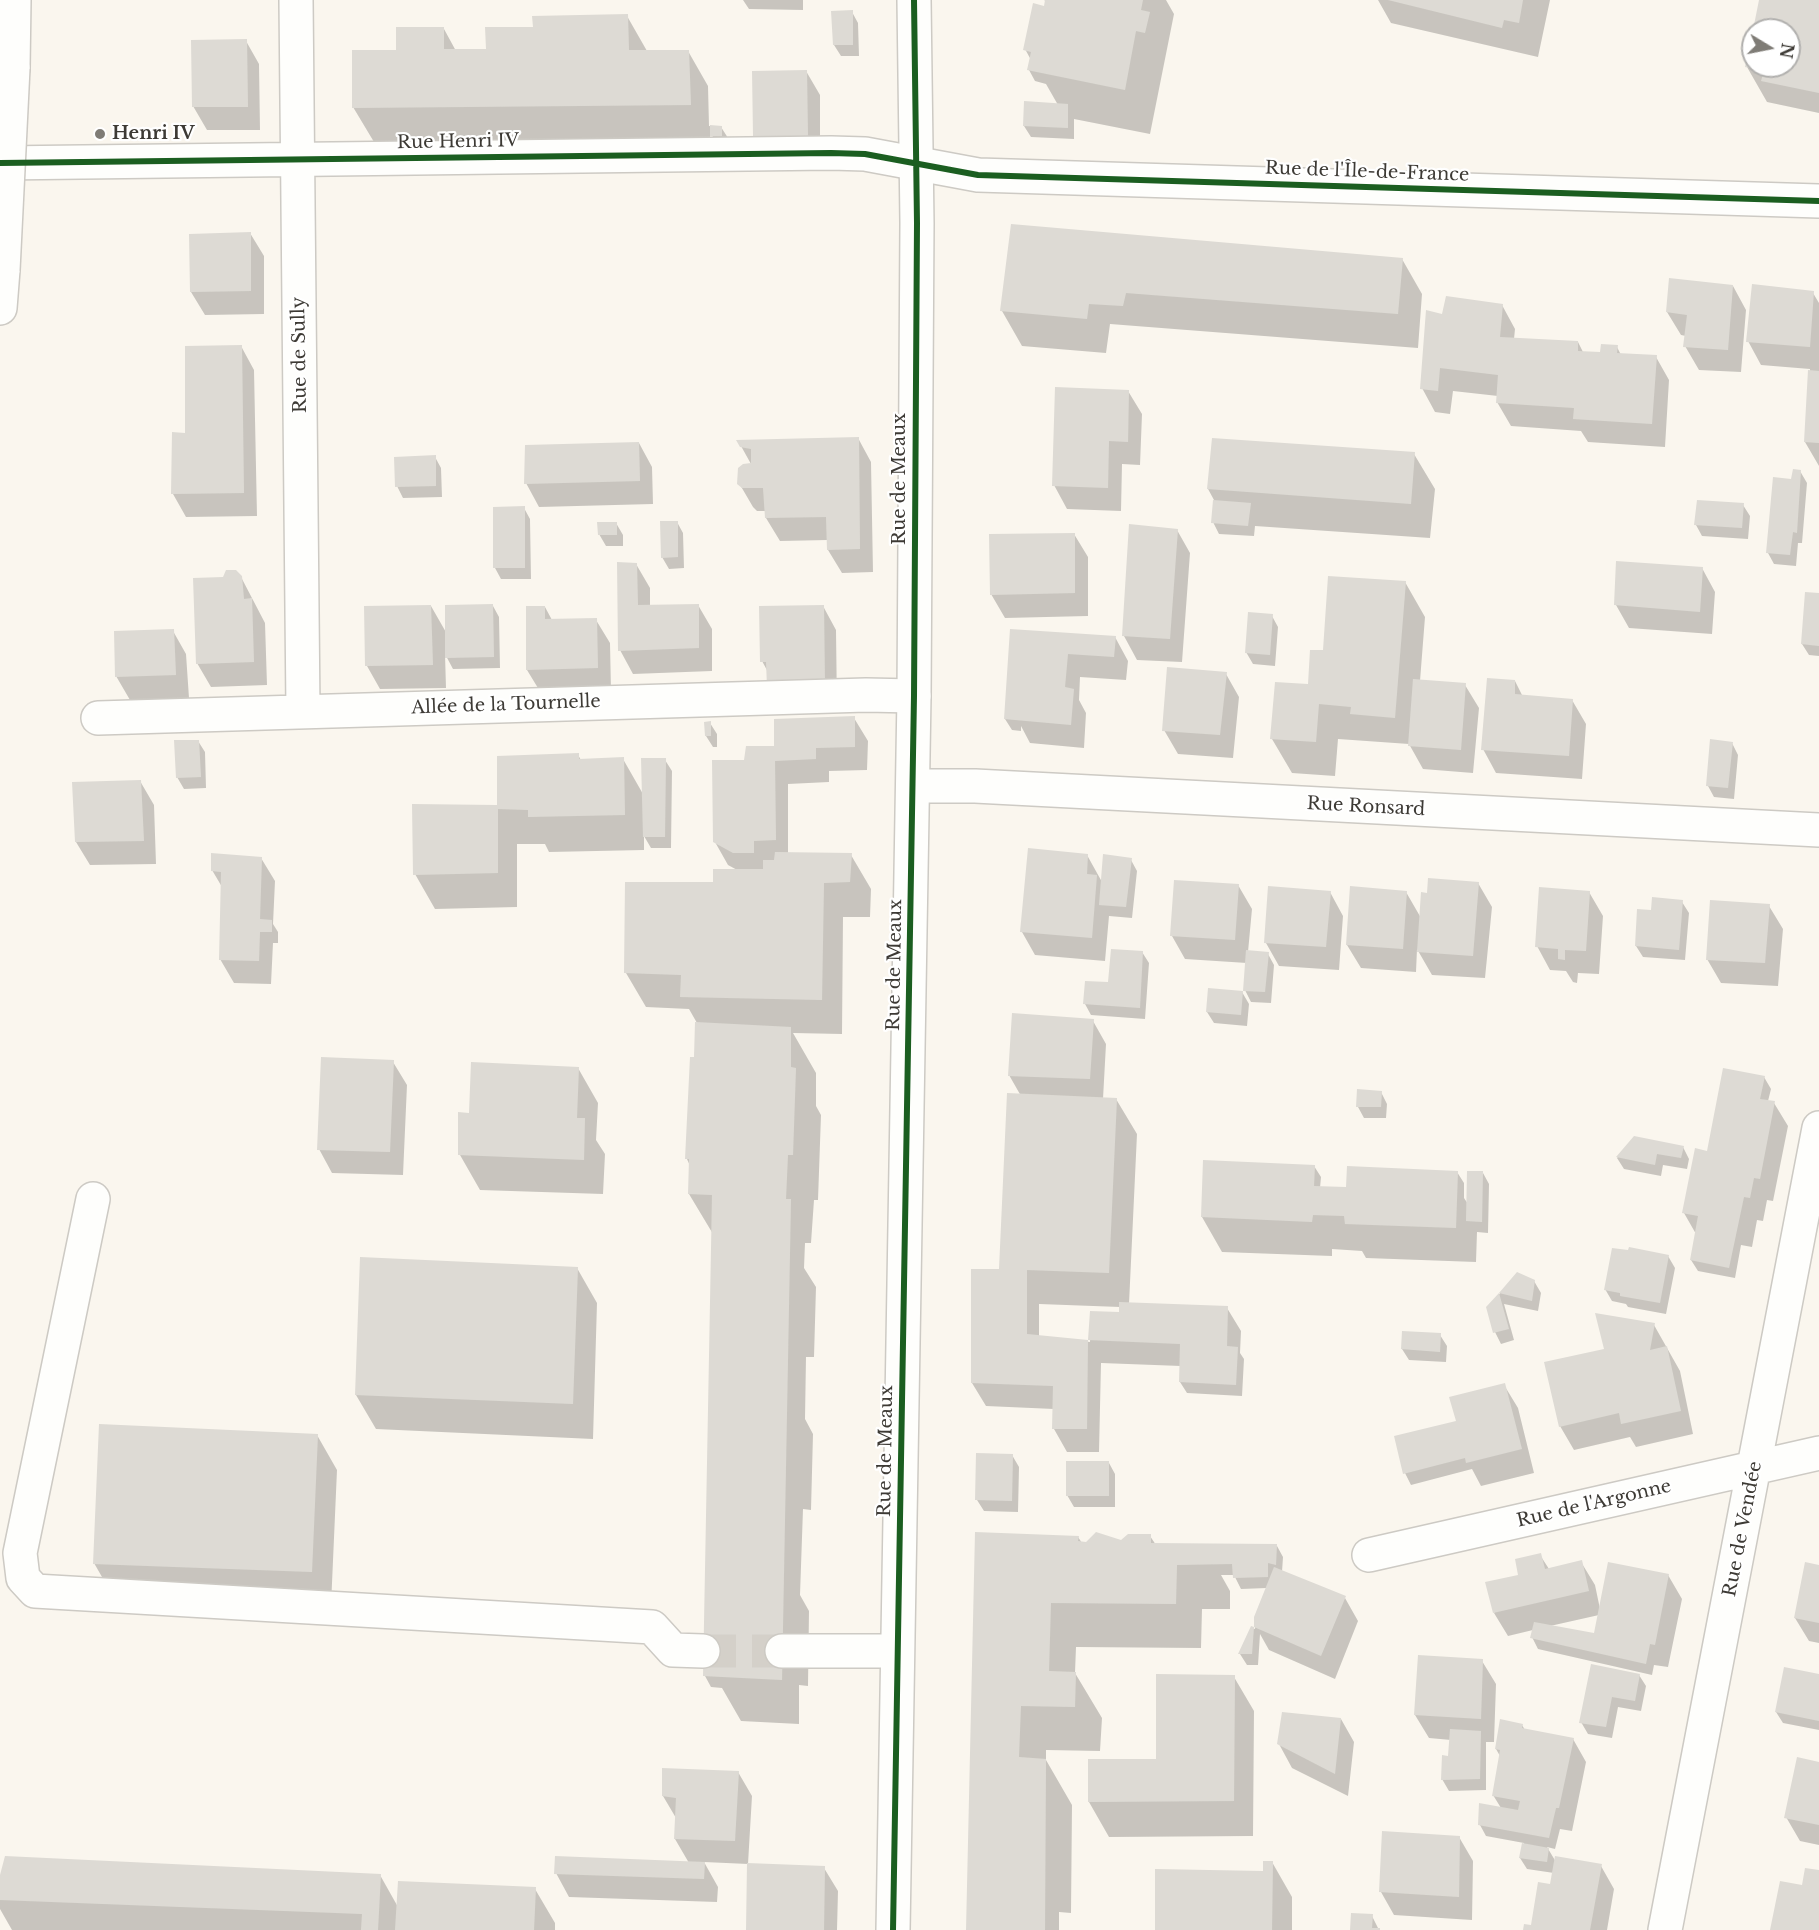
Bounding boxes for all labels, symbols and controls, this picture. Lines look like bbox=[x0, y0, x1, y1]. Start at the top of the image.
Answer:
north arrow bbox=[1741, 18, 1801, 78]
text: N bbox=[1776, 42, 1798, 60]
place label: Henri IV bbox=[112, 123, 195, 145]
marker: Henri IV bbox=[93, 127, 107, 141]
street label: Rue Henri IV bbox=[397, 130, 519, 154]
street label: Rue de l'Île-de-France bbox=[1264, 158, 1470, 186]
street label: Rue de Sully bbox=[288, 297, 312, 413]
street label: Rue de Meaux bbox=[889, 413, 911, 545]
street label: Allée de la Tournelle bbox=[411, 691, 601, 719]
street label: Rue Ronsard bbox=[1306, 793, 1426, 821]
street label: Rue de Meaux bbox=[883, 899, 907, 1031]
street label: Rue de Meaux bbox=[874, 1385, 898, 1517]
street label: Rue de Vendée bbox=[1719, 1459, 1767, 1599]
street label: Rue de l'Argonne bbox=[1515, 1476, 1673, 1532]

